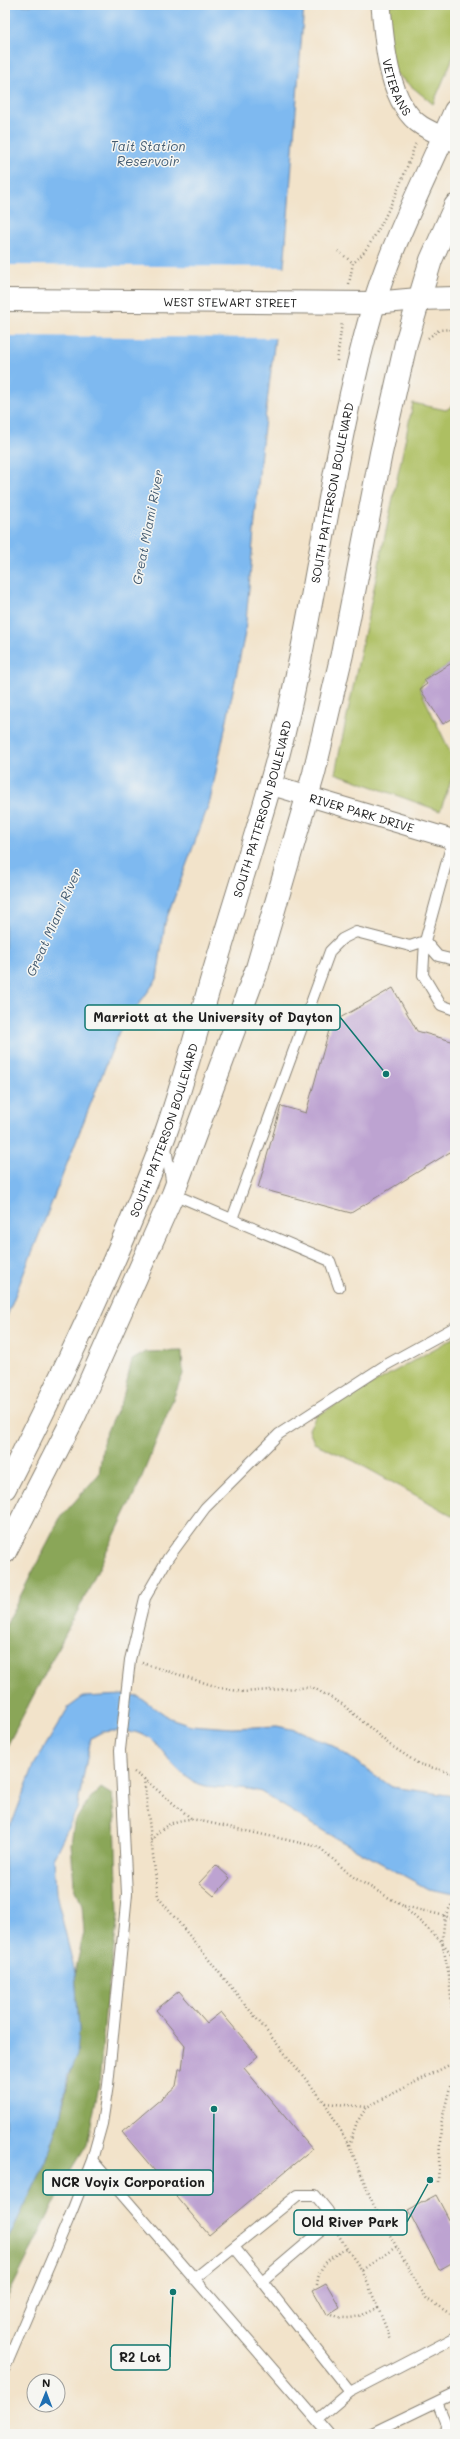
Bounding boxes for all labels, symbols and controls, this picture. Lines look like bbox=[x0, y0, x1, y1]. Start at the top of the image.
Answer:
street label: VETERANS bbox=[379, 57, 415, 119]
water label: Tait Station Reservoir bbox=[111, 137, 185, 169]
street label: WEST STEWART STREET bbox=[163, 293, 297, 310]
street label: SOUTH PATTERSON BOULEVARD bbox=[307, 401, 357, 584]
water label: Great Miami River bbox=[128, 468, 167, 586]
street label: SOUTH PATTERSON BOULEVARD bbox=[229, 719, 295, 899]
street label: RIVER PARK DRIVE bbox=[308, 789, 416, 836]
water label: Great Miami River bbox=[21, 865, 85, 979]
callout: Marriott at the University of Dayton bbox=[85, 1005, 340, 1030]
text: Marriott at the University of Dayton bbox=[93, 1008, 333, 1026]
street label: SOUTH PATTERSON BOULEVARD bbox=[126, 1041, 201, 1219]
callout: NCR Voyix Corporation bbox=[43, 2170, 213, 2195]
text: NCR Voyix Corporation bbox=[51, 2173, 205, 2191]
callout: Old River Park bbox=[294, 2210, 407, 2235]
text: Old River Park bbox=[301, 2213, 399, 2230]
callout: R2 Lot bbox=[111, 2345, 170, 2370]
text: R2 Lot bbox=[119, 2348, 161, 2365]
north arrow bbox=[26, 2373, 66, 2413]
text: N bbox=[42, 2375, 50, 2390]

